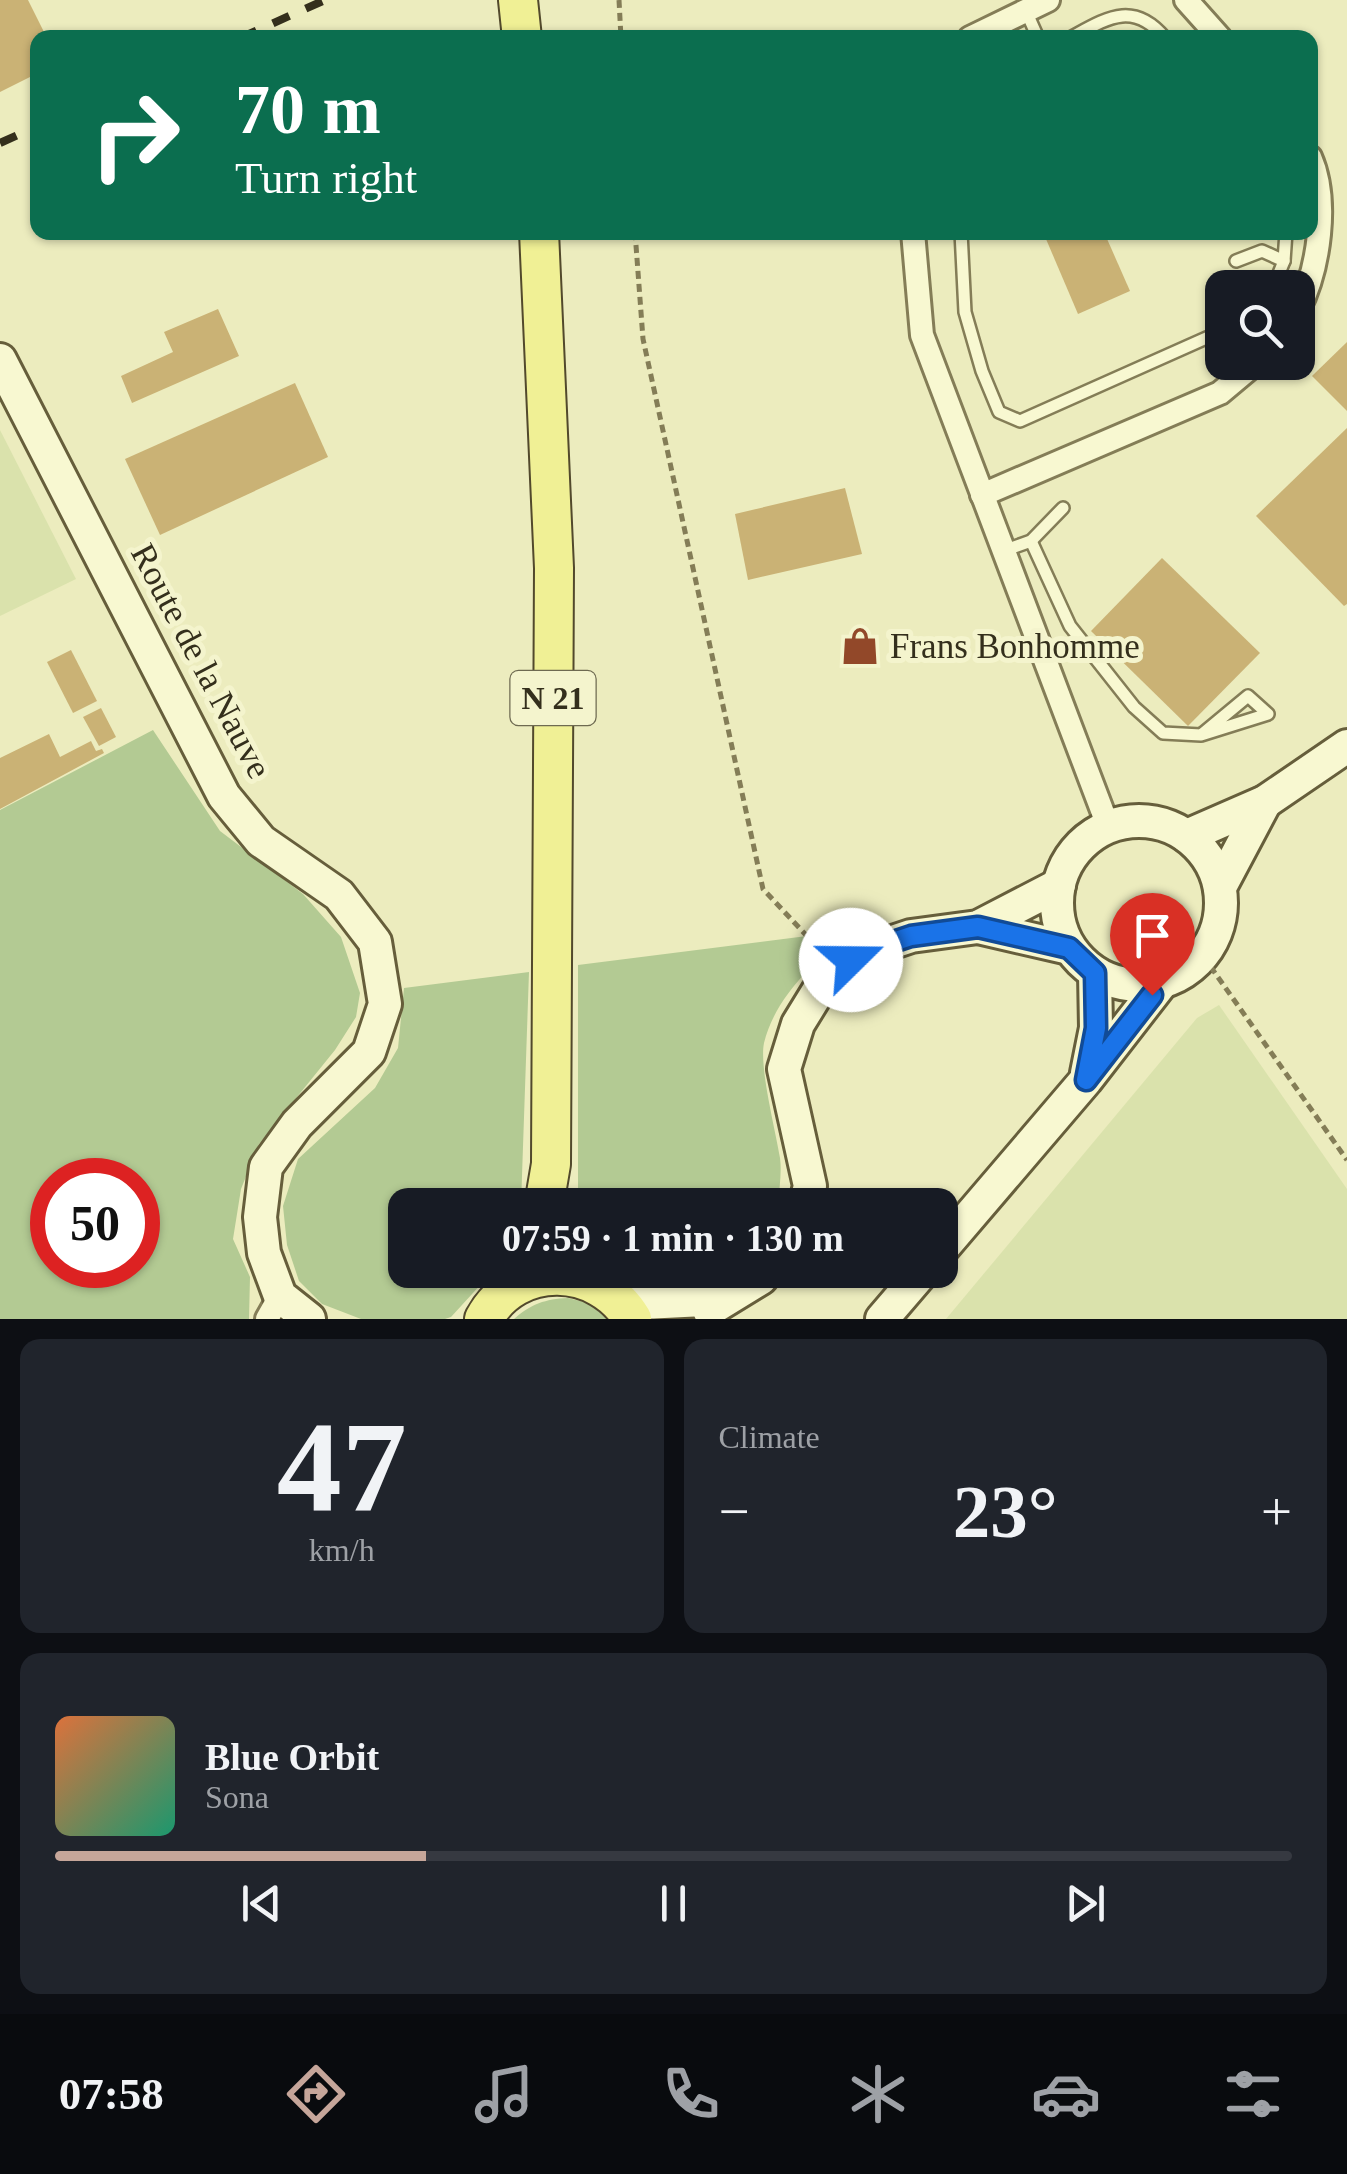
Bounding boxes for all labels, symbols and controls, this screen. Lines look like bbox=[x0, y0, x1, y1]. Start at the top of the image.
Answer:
icon: right bbox=[70, 70, 200, 200]
text: 70 m bbox=[235, 71, 381, 148]
text: Turn right bbox=[235, 153, 417, 203]
map controls bbox=[1205, 270, 1315, 380]
button: search bbox=[1205, 270, 1315, 380]
street label: Route de la Nauve bbox=[123, 537, 279, 785]
shop icon: Frans Bonhomme bbox=[839, 625, 881, 667]
place label: Frans Bonhomme bbox=[890, 627, 1140, 666]
road number: N 21 bbox=[510, 671, 596, 725]
pin bbox=[1110, 893, 1195, 996]
position arrow bbox=[799, 908, 903, 1012]
icon: arrive bbox=[1125, 908, 1180, 963]
speed limit sign: 50 bbox=[30, 1158, 160, 1288]
text: 07:59 · 1 min · 130 m bbox=[502, 1217, 844, 1259]
text: 47 bbox=[277, 1395, 407, 1539]
text: Climate bbox=[719, 1419, 820, 1455]
text: 23° bbox=[953, 1470, 1058, 1553]
text: − bbox=[719, 1481, 750, 1542]
text: + bbox=[1261, 1481, 1292, 1542]
text: km/h bbox=[309, 1532, 375, 1568]
text: Blue Orbit bbox=[205, 1736, 379, 1778]
text: Sona bbox=[205, 1779, 269, 1815]
icon: previous bbox=[234, 1876, 289, 1931]
icon: pause bbox=[646, 1876, 701, 1931]
icon: next bbox=[1058, 1876, 1113, 1931]
icon: directions bbox=[281, 2059, 351, 2129]
icon: music bbox=[469, 2059, 539, 2129]
icon: phone bbox=[656, 2059, 726, 2129]
icon: climate bbox=[843, 2059, 913, 2129]
icon: car bbox=[1031, 2059, 1101, 2129]
icon: filters bbox=[1218, 2059, 1288, 2129]
text: 07:58 bbox=[59, 2069, 164, 2119]

